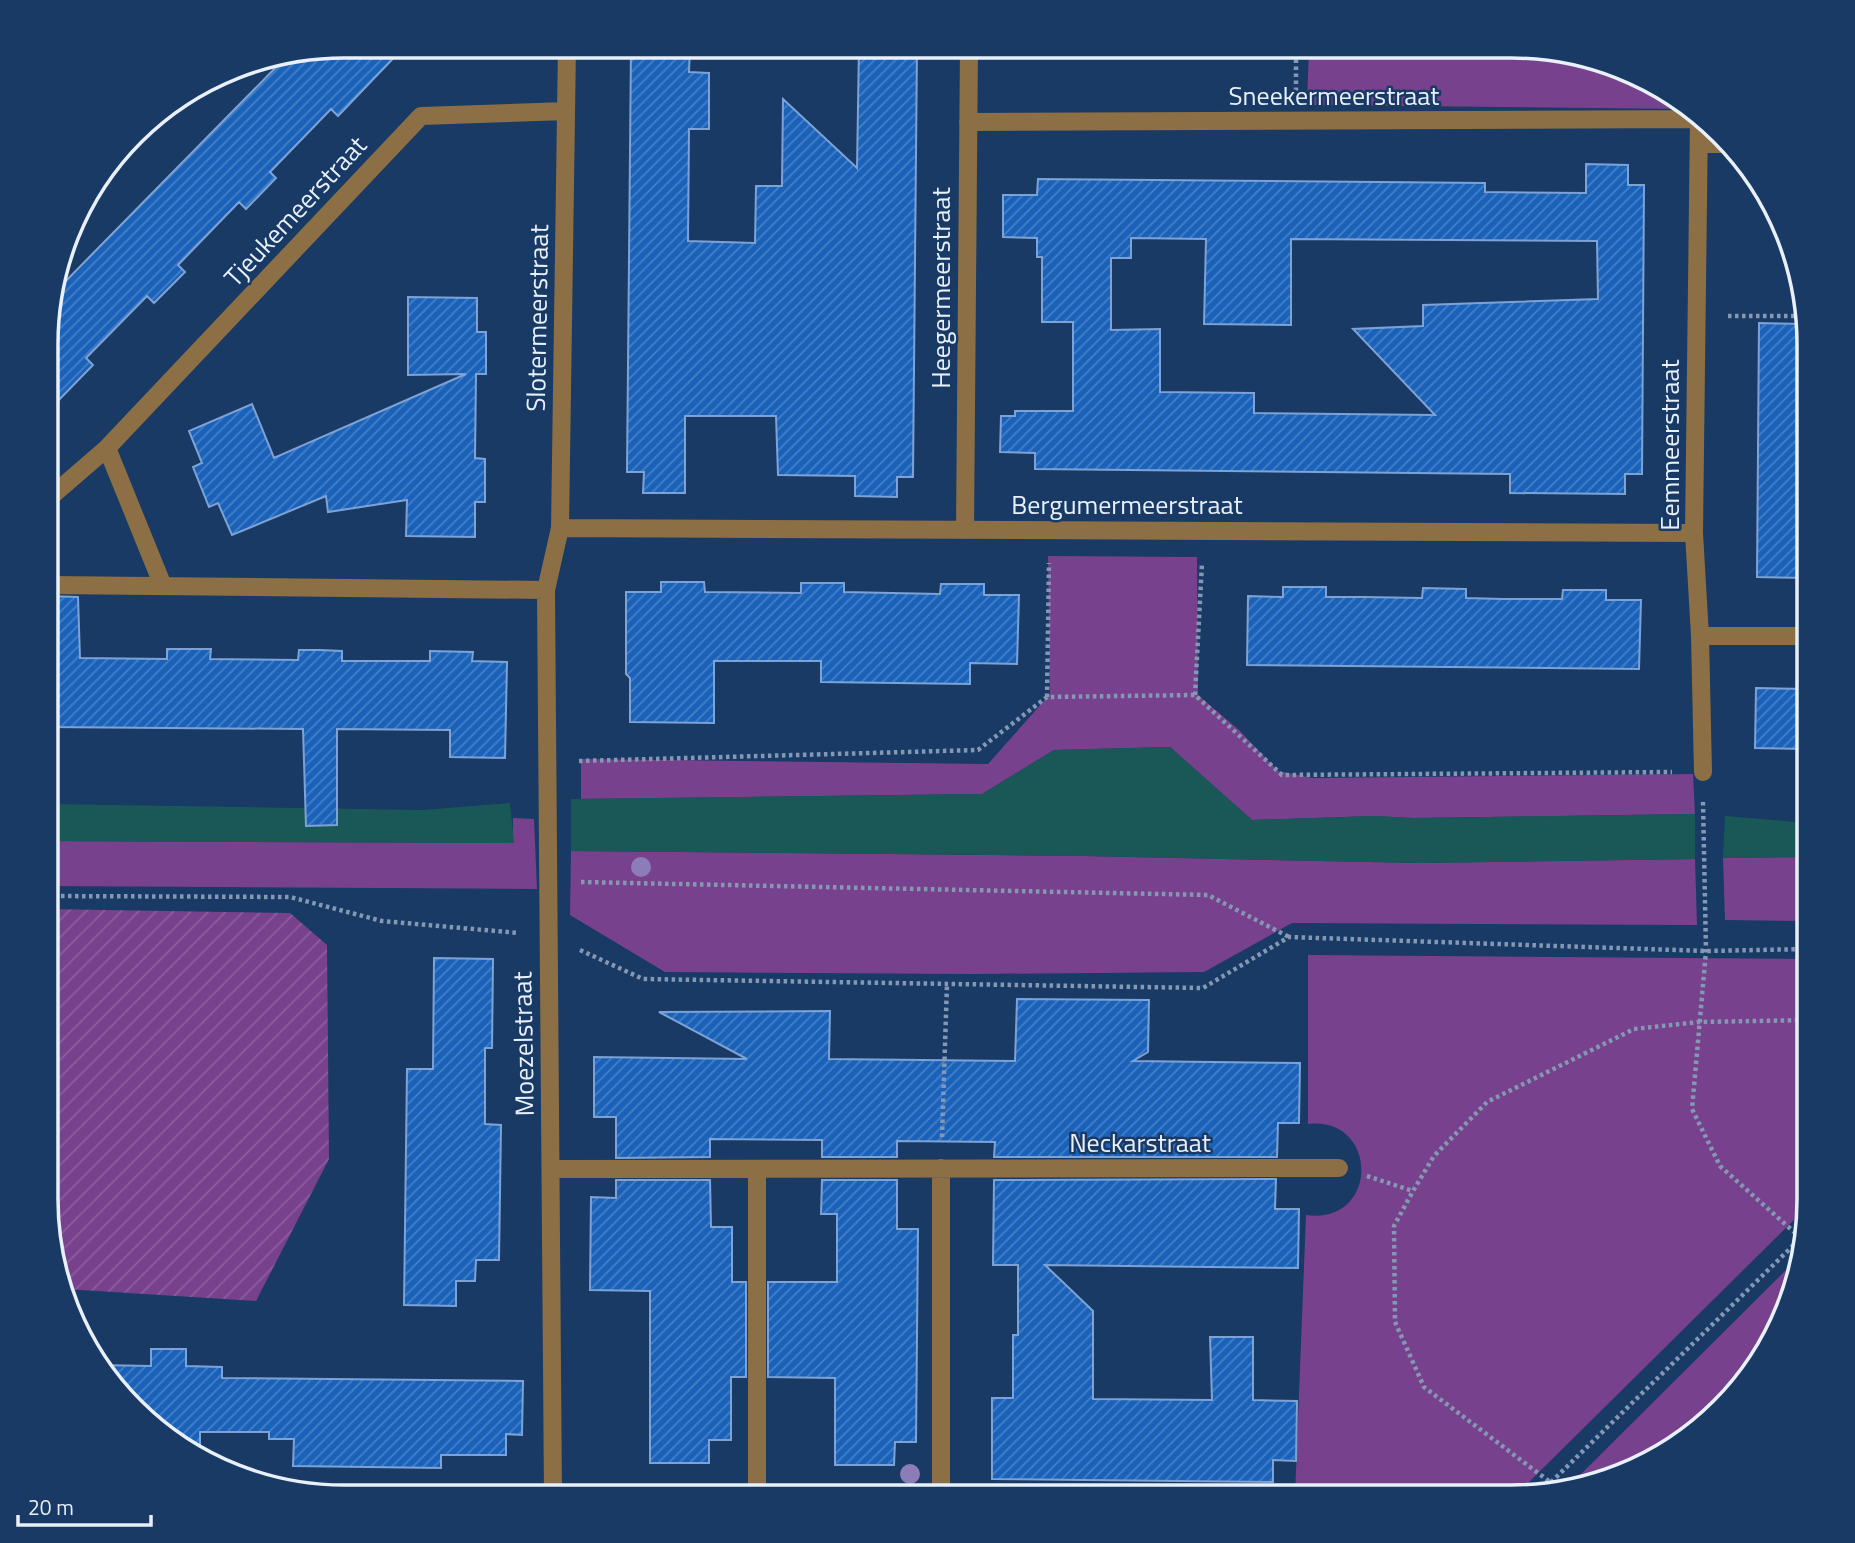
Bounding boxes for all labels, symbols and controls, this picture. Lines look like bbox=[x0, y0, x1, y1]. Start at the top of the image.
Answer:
street label: Sneekermeerstraat bbox=[1229, 76, 1439, 115]
street label: Tjeukemeerstraat bbox=[215, 127, 375, 295]
street label: Heegermeerstraat bbox=[921, 187, 960, 389]
street label: Slotermeerstraat bbox=[516, 224, 558, 412]
street label: Eemmeerstraat bbox=[1650, 359, 1689, 531]
street label: Bergumermeerstraat bbox=[1011, 485, 1243, 524]
street label: Moezelstraat bbox=[502, 971, 544, 1117]
street label: Neckarstraat bbox=[1069, 1123, 1211, 1162]
scale bar bbox=[18, 1484, 150, 1528]
text: 20 m bbox=[28, 1491, 74, 1523]

